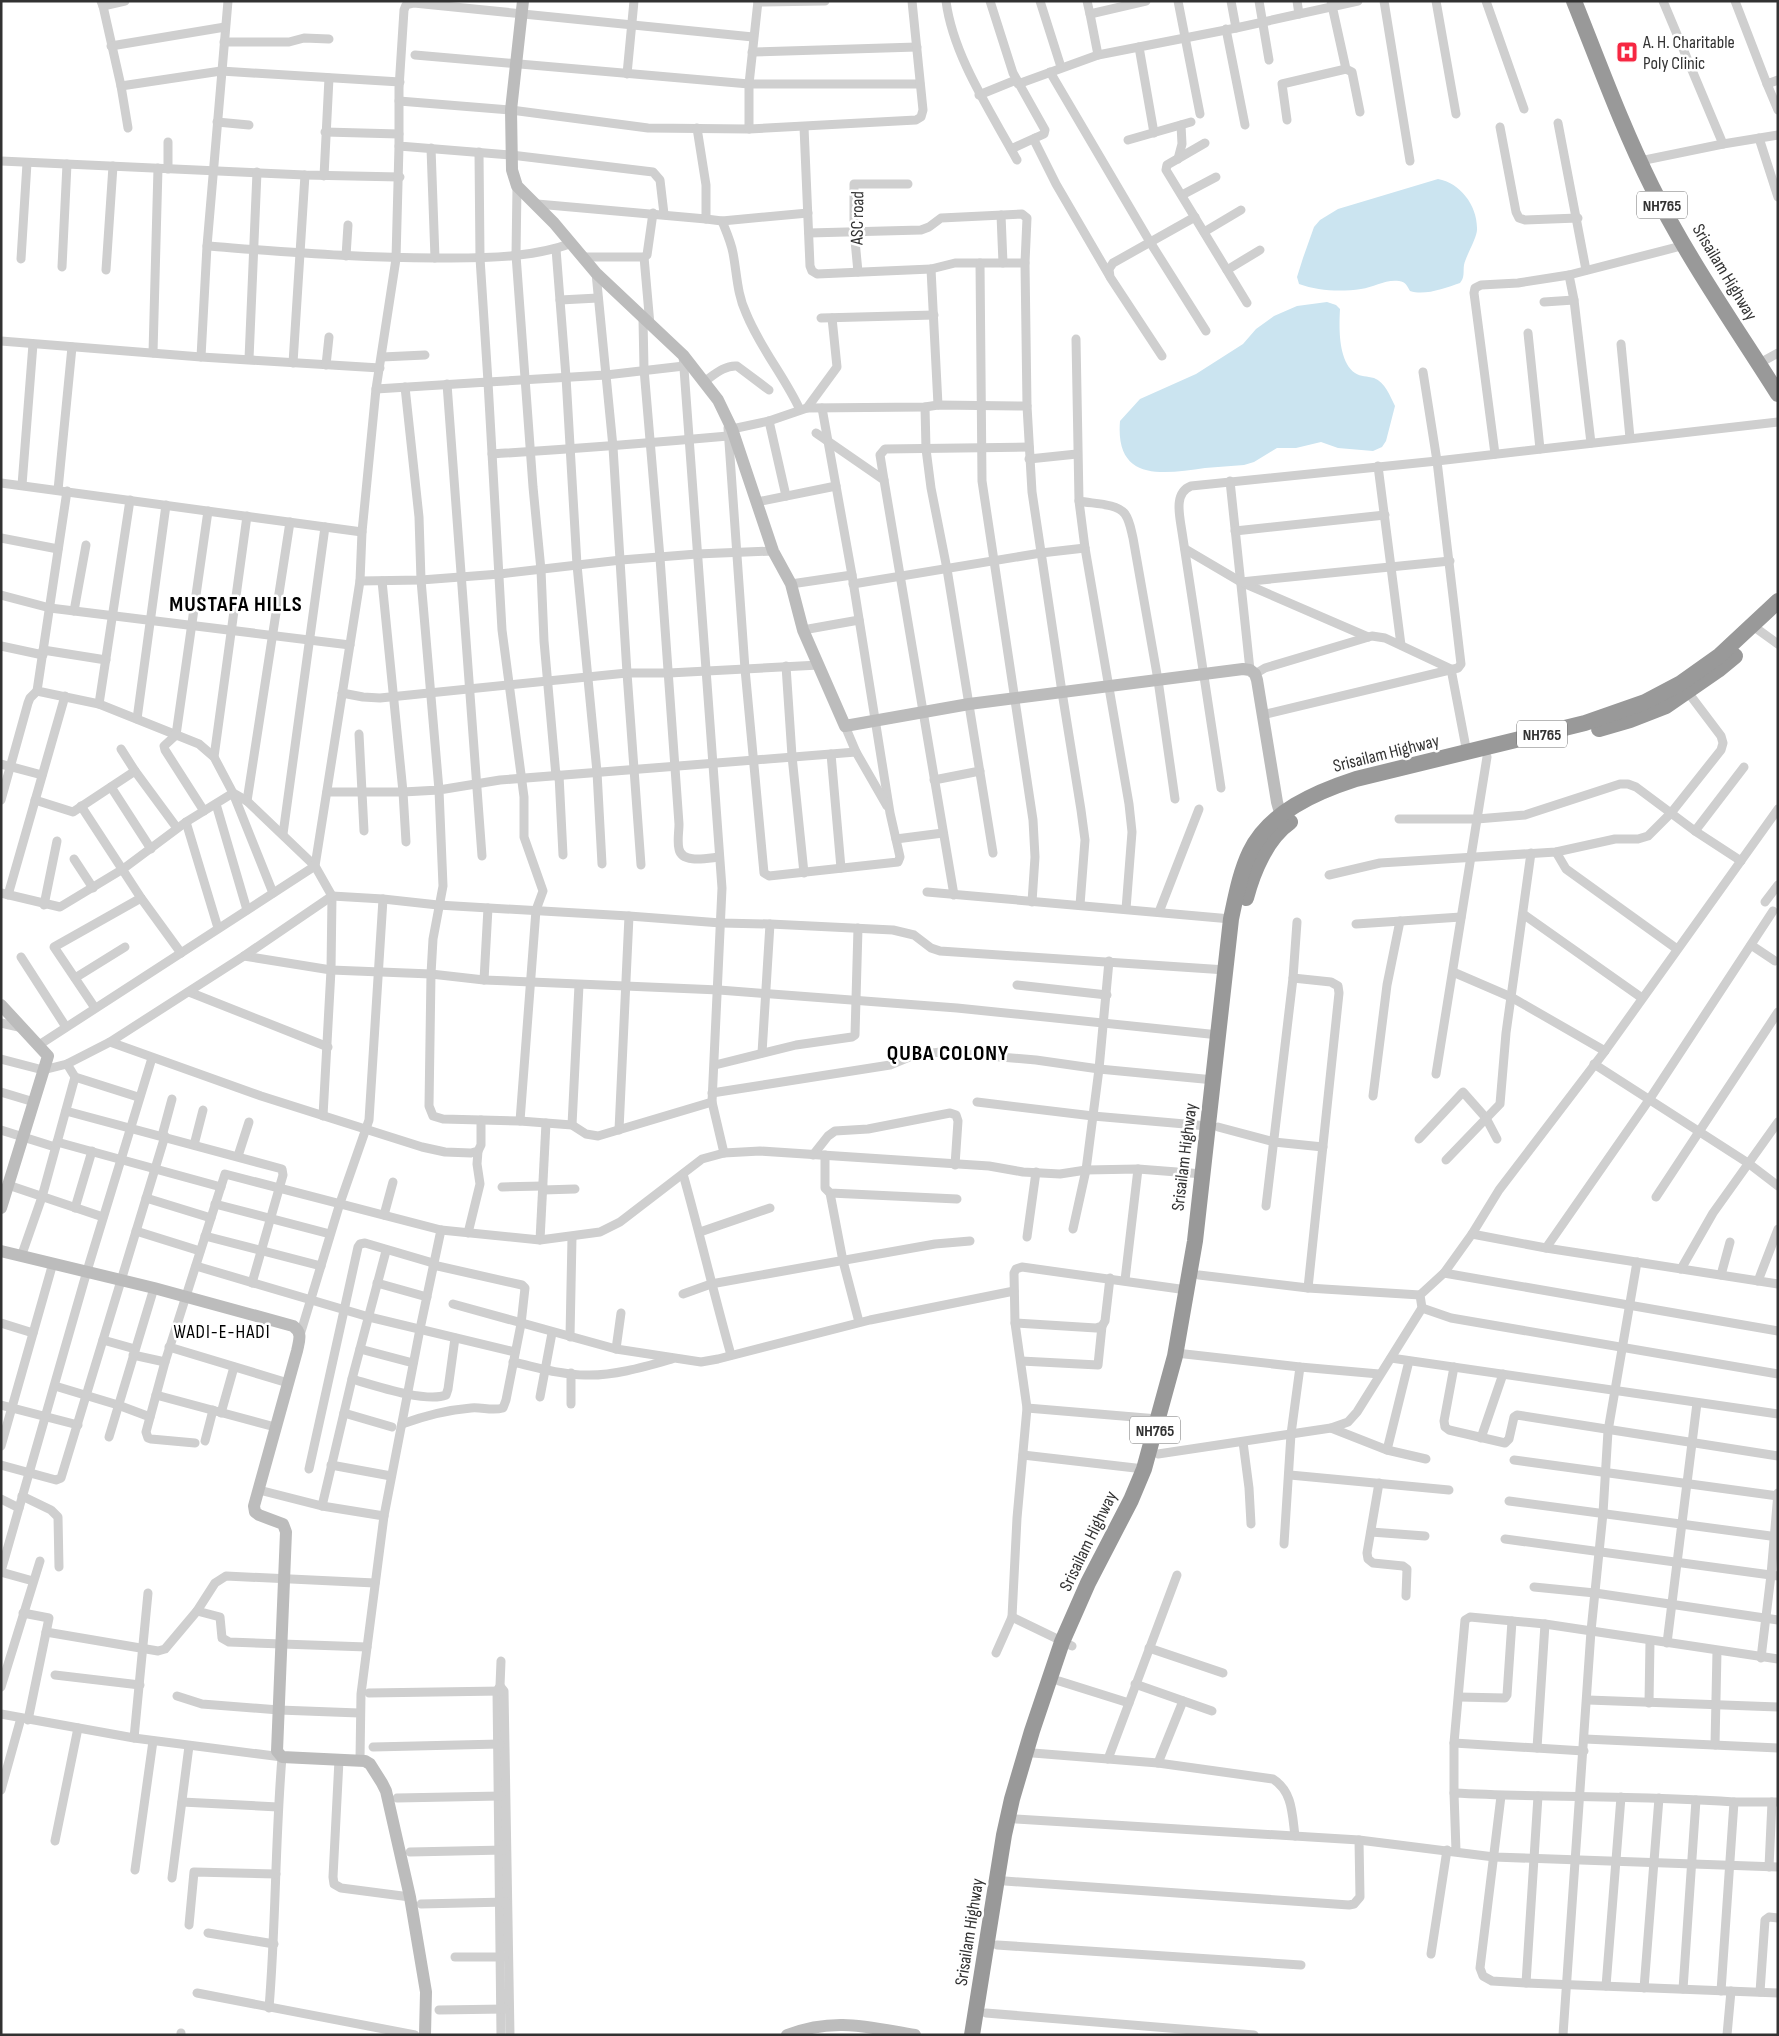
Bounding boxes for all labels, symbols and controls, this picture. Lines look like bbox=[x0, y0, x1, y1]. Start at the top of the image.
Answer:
place label: A. H. Charitable Poly Clinic bbox=[1642, 32, 1735, 74]
hospital icon: A. H. Charitable Poly Clinic bbox=[1615, 40, 1639, 64]
street label: ASC road bbox=[847, 191, 868, 246]
road number: NH765 bbox=[1637, 192, 1687, 218]
street label: Srisailam Highway bbox=[1688, 220, 1762, 324]
district label: MUSTAFA HILLS bbox=[169, 591, 303, 618]
road number: NH765 bbox=[1517, 721, 1567, 748]
street label: Srisailam Highway bbox=[1331, 730, 1441, 777]
district label: QUBA COLONY bbox=[887, 1040, 1009, 1067]
street label: Srisailam Highway bbox=[1167, 1102, 1202, 1212]
district label: WADI-E-HADI bbox=[173, 1321, 271, 1344]
road number: NH765 bbox=[1130, 1416, 1180, 1444]
street label: Srisailam Highway bbox=[1055, 1488, 1122, 1595]
street label: Srisailam Highway bbox=[951, 1877, 988, 1987]

